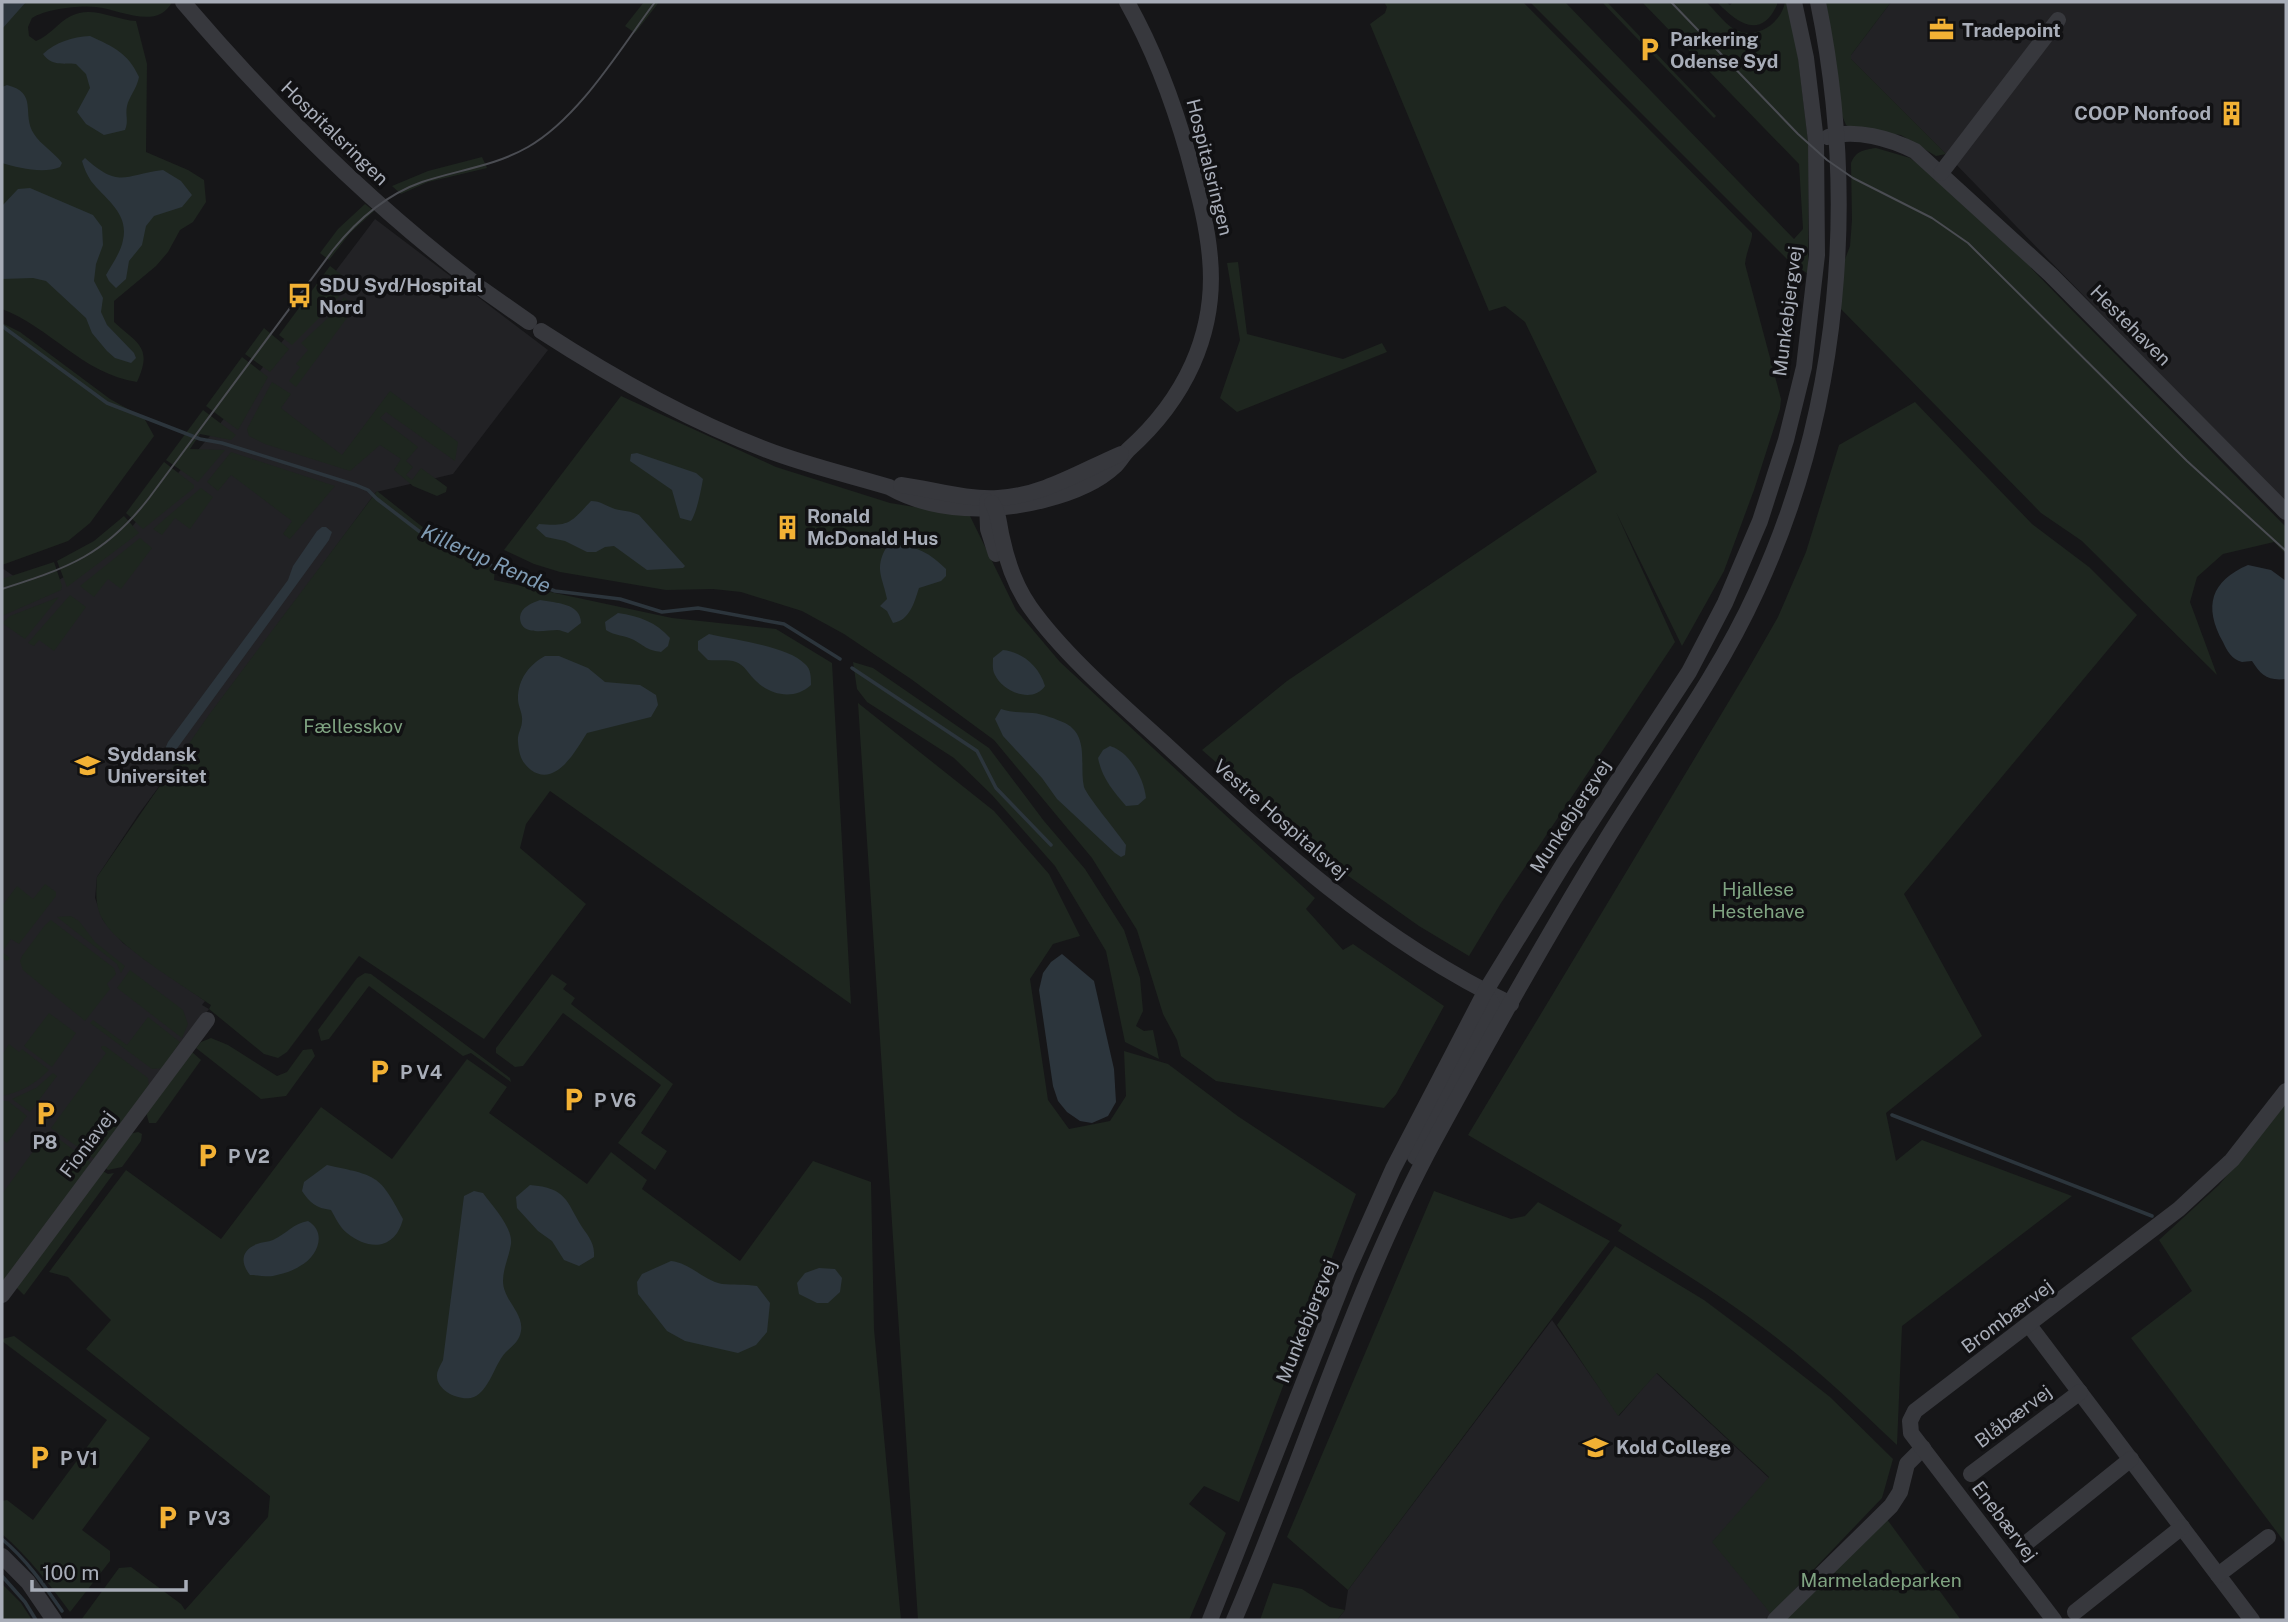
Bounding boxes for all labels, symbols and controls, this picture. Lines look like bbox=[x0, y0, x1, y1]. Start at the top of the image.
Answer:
office icon: Tradepoint bbox=[1928, 16, 1956, 44]
place label: Tradepoint bbox=[1962, 19, 2061, 41]
place label: Parkering Odense Syd bbox=[1670, 28, 1778, 72]
parking icon: Parkering Odense Syd bbox=[1636, 36, 1664, 64]
street label: Hospitalsringen bbox=[277, 76, 393, 190]
street label: Hospitalsringen bbox=[1182, 96, 1238, 238]
building icon: COOP Nonfood bbox=[2217, 99, 2245, 127]
place label: COOP Nonfood bbox=[2074, 102, 2211, 124]
street label: Munkebjergvej bbox=[1768, 245, 1806, 377]
place label: SDU Syd/Hospital Nord bbox=[319, 274, 483, 318]
street label: Hestehaven bbox=[2086, 280, 2176, 370]
bus stop icon: SDU Syd/Hospital Nord bbox=[285, 282, 313, 310]
place label: Ronald McDonald Hus bbox=[807, 505, 938, 549]
building icon: Ronald McDonald Hus bbox=[773, 513, 801, 541]
water label: Killerup Rende bbox=[418, 519, 555, 598]
park label: Fællesskov bbox=[303, 715, 403, 737]
place label: Syddansk Universitet bbox=[107, 743, 207, 787]
school or university icon: Syddansk Universitet bbox=[73, 751, 101, 779]
street label: Vestre Hospitalsvej bbox=[1209, 755, 1353, 883]
street label: Munkebjergvej bbox=[1525, 755, 1615, 877]
park label: Hjallese Hestehave bbox=[1711, 878, 1805, 922]
parking icon: P V4 bbox=[366, 1058, 394, 1086]
place label: P V4 bbox=[400, 1061, 442, 1083]
parking icon: P V6 bbox=[560, 1086, 588, 1114]
place label: P V6 bbox=[594, 1089, 636, 1111]
parking icon: P8 bbox=[31, 1100, 59, 1128]
street label: Fioniavej bbox=[55, 1106, 119, 1182]
place label: P8 bbox=[32, 1131, 58, 1153]
parking icon: P V2 bbox=[194, 1142, 222, 1170]
place label: P V2 bbox=[228, 1145, 270, 1167]
street label: Munkebjergvej bbox=[1271, 1256, 1341, 1386]
street label: Brombærvej bbox=[1957, 1275, 2057, 1357]
street label: Blåbærvej bbox=[1970, 1380, 2056, 1452]
school or university icon: Kold College bbox=[1582, 1433, 1610, 1461]
place label: Kold College bbox=[1616, 1436, 1731, 1458]
parking icon: P V1 bbox=[26, 1444, 54, 1472]
place label: P V1 bbox=[60, 1447, 98, 1469]
street label: Enebærvej bbox=[1968, 1477, 2042, 1565]
parking icon: P V3 bbox=[154, 1504, 182, 1532]
place label: P V3 bbox=[188, 1507, 230, 1529]
scale bar bbox=[32, 1548, 186, 1592]
text: 100 m bbox=[42, 1560, 99, 1585]
park label: Marmeladeparken bbox=[1800, 1569, 1962, 1591]

